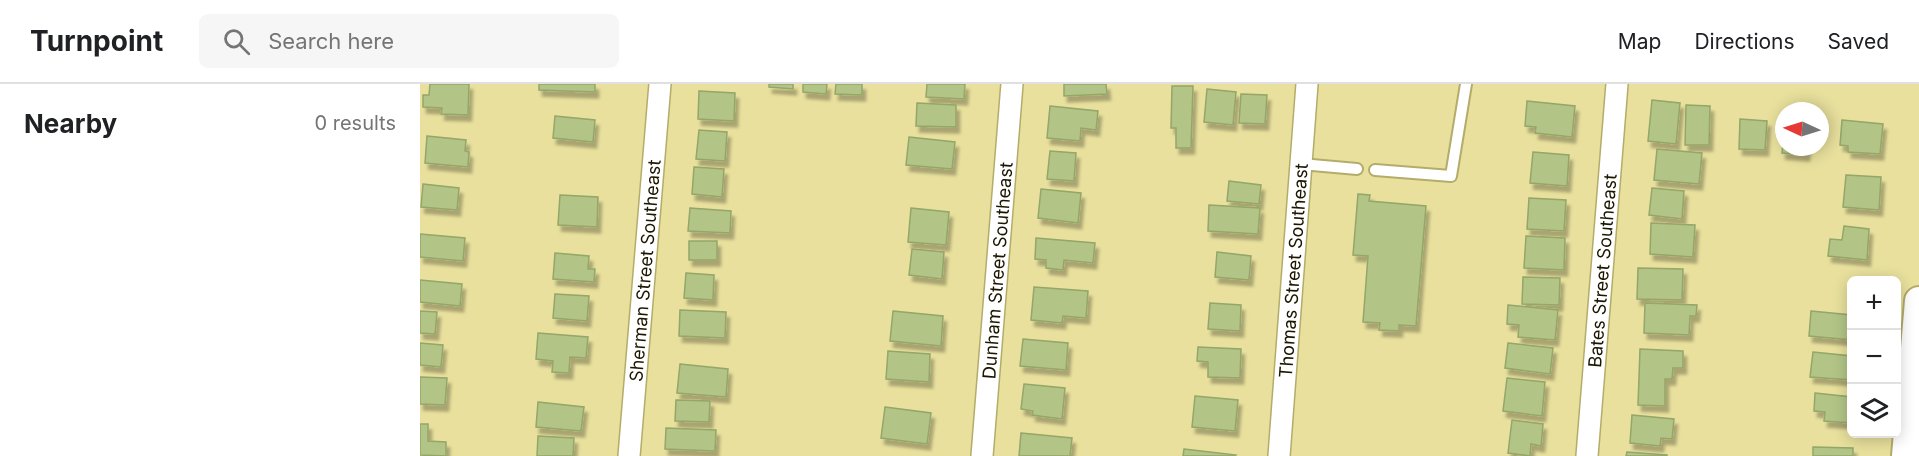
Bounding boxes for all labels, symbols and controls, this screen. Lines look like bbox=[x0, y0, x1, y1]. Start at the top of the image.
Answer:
search box bbox=[199, 14, 619, 68]
text: Turnpoint bbox=[30, 24, 163, 58]
icon: search bbox=[220, 25, 253, 58]
text: Search here bbox=[268, 28, 394, 54]
text: Map bbox=[1618, 29, 1661, 54]
text: Directions bbox=[1694, 29, 1795, 54]
text: Saved bbox=[1828, 29, 1889, 54]
north arrow bbox=[1775, 102, 1829, 156]
text: Nearby bbox=[24, 108, 117, 139]
text: 0 results bbox=[314, 111, 396, 135]
street label: Sherman Street Southeast bbox=[625, 159, 664, 383]
street label: Dunham Street Southeast bbox=[978, 161, 1016, 380]
street label: Thomas Street Southeast bbox=[1274, 162, 1312, 379]
street label: Bates Street Southeast bbox=[1584, 173, 1620, 368]
map controls bbox=[1847, 276, 1901, 438]
button: + bbox=[1847, 276, 1901, 330]
button: − bbox=[1847, 330, 1901, 384]
button: layers bbox=[1847, 384, 1901, 438]

